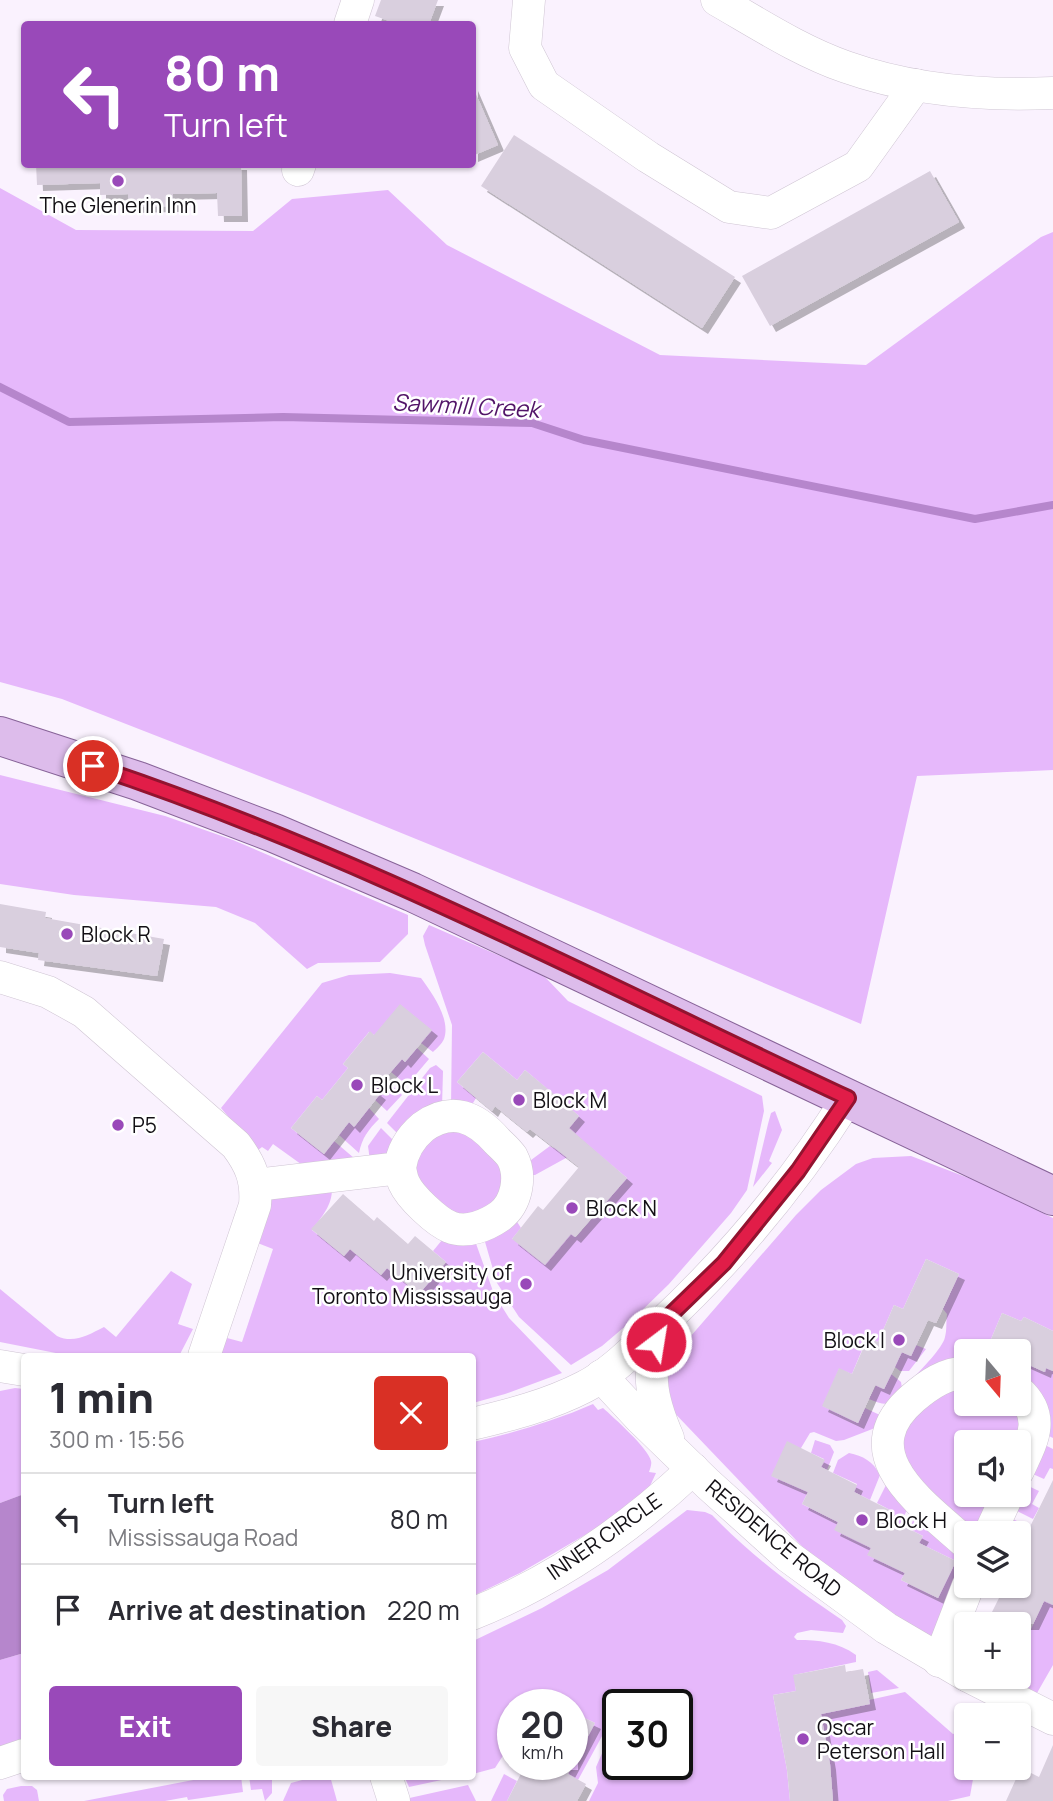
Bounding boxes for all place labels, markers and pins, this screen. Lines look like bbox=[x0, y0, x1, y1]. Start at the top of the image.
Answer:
marker: The Glenerin Inn bbox=[110, 173, 126, 189]
place label: The Glenerin Inn bbox=[40, 191, 196, 219]
pin bbox=[63, 736, 123, 796]
place label: Block R bbox=[81, 920, 151, 948]
marker: Block R bbox=[59, 926, 75, 942]
place label: Block L bbox=[371, 1071, 438, 1099]
marker: Block L bbox=[349, 1077, 365, 1093]
place label: Block M bbox=[533, 1086, 607, 1114]
marker: Block M bbox=[511, 1092, 527, 1108]
place label: P5 bbox=[132, 1111, 157, 1139]
marker: P5 bbox=[110, 1117, 126, 1133]
place label: Block N bbox=[586, 1194, 657, 1222]
marker: Block N bbox=[564, 1200, 580, 1216]
place label: University of Toronto Mississauga bbox=[312, 1258, 513, 1310]
marker: University of Toronto Mississauga bbox=[518, 1276, 534, 1292]
place label: Block I bbox=[824, 1326, 885, 1354]
marker: Block I bbox=[891, 1332, 907, 1348]
place label: Block H bbox=[876, 1506, 947, 1534]
marker: Block H bbox=[854, 1512, 870, 1528]
place label: Oscar Peterson Hall bbox=[817, 1713, 945, 1765]
marker: Oscar Peterson Hall bbox=[795, 1731, 811, 1747]

